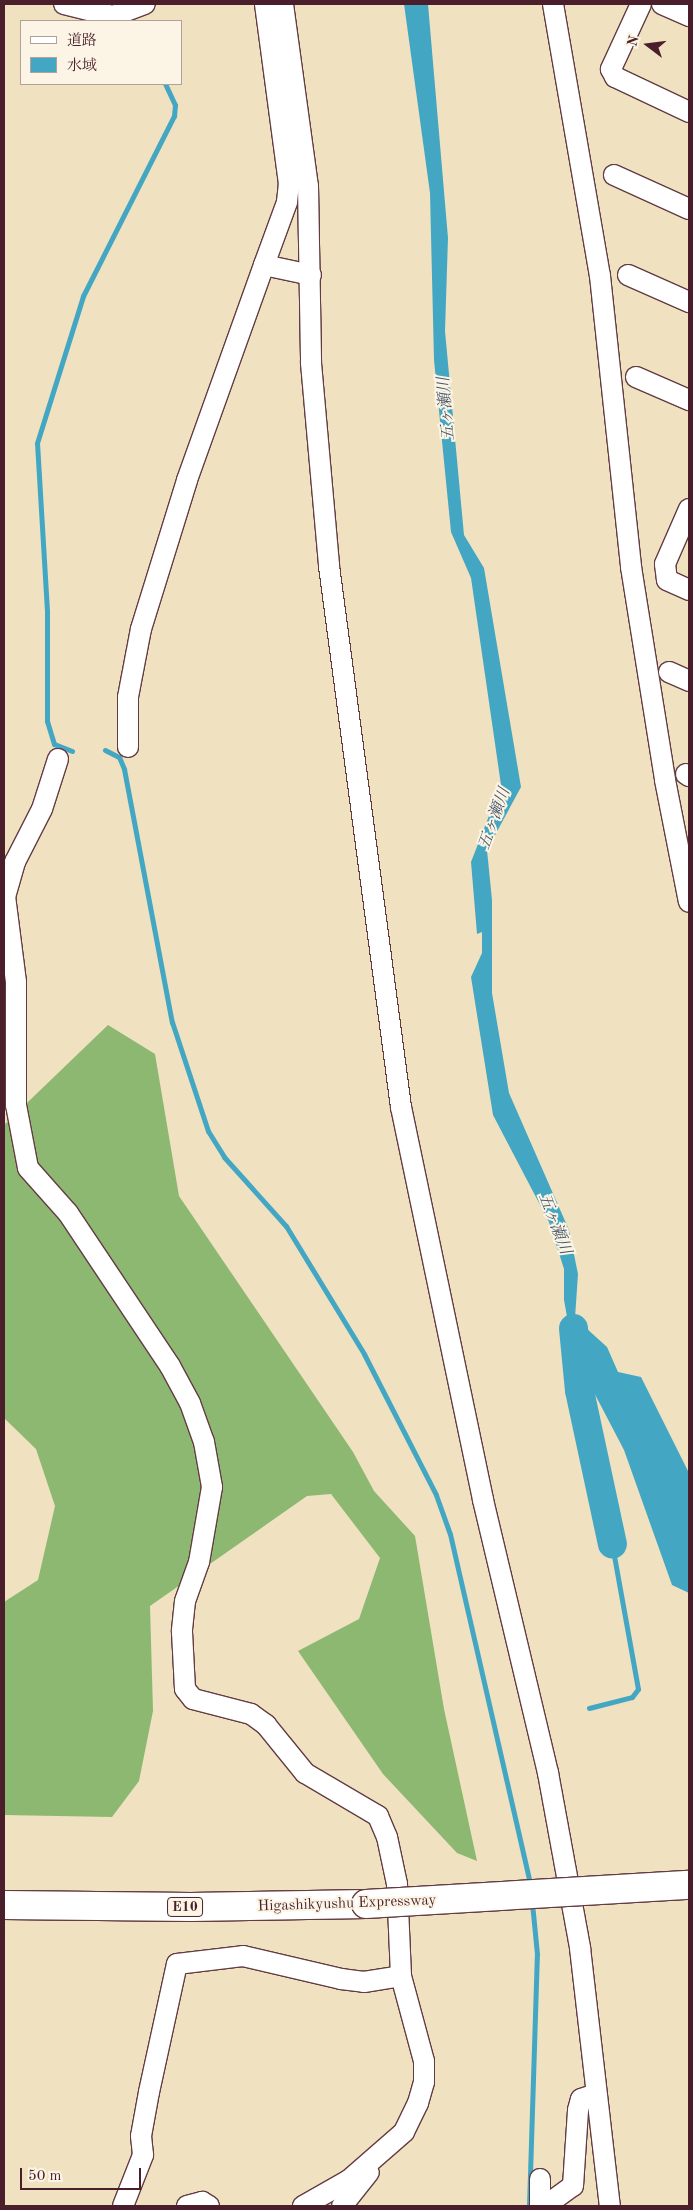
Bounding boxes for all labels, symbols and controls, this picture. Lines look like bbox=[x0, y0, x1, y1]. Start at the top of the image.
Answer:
legend bbox=[20, 20, 182, 85]
north arrow bbox=[623, 20, 673, 70]
text: 道路 bbox=[67, 34, 97, 49]
text: N bbox=[625, 34, 642, 48]
text: 水域 bbox=[67, 59, 97, 74]
water label: 五ヶ瀬川 bbox=[435, 376, 459, 442]
water label: 五ヶ瀬川 bbox=[475, 786, 515, 852]
water label: 五ヶ瀬川 bbox=[534, 1191, 574, 1257]
street label: Higashikyushu Expressway bbox=[257, 1892, 437, 1916]
road number: E10 bbox=[166, 1895, 204, 1918]
scale bar bbox=[22, 2158, 144, 2190]
text: 50 m bbox=[28, 2169, 62, 2184]

